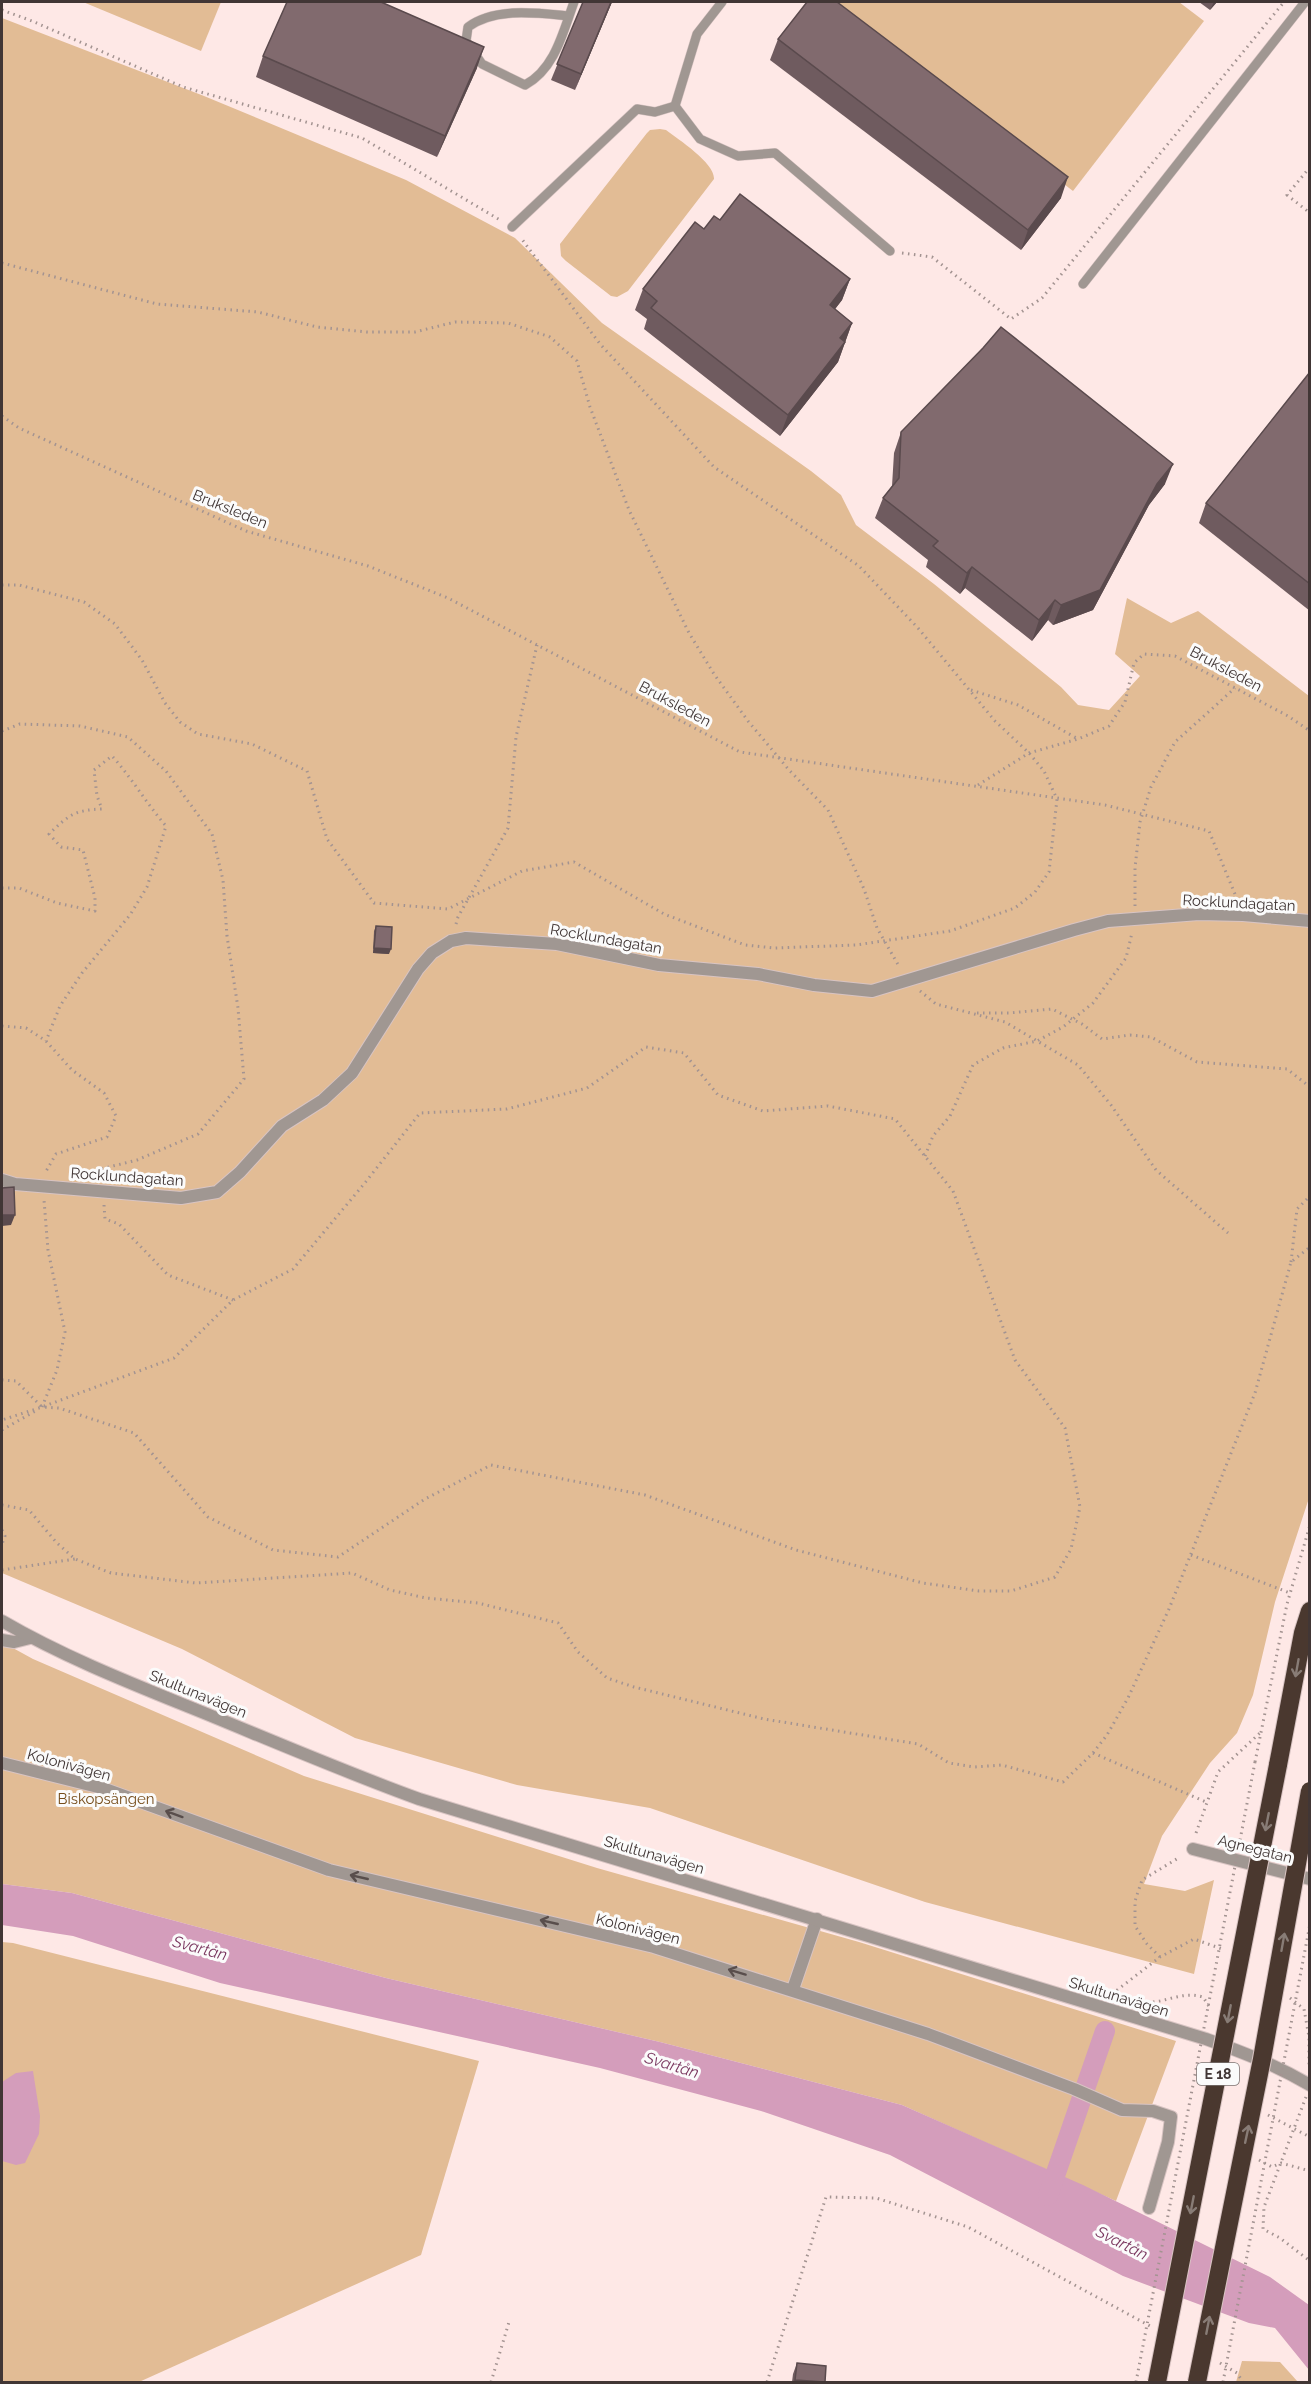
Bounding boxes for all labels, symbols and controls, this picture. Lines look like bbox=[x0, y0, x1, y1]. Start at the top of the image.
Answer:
street label: Bruksleden bbox=[190, 486, 270, 532]
street label: Bruksleden bbox=[1187, 642, 1265, 696]
street label: Bruksleden bbox=[636, 677, 714, 731]
street label: Rocklundagatan bbox=[1182, 891, 1296, 915]
street label: Rocklundagatan bbox=[549, 920, 663, 958]
street label: Rocklundagatan bbox=[70, 1164, 184, 1190]
one-way arrow bbox=[1291, 1658, 1302, 1677]
street label: Skultunavägen bbox=[147, 1666, 249, 1722]
street label: Kolonivägen bbox=[25, 1745, 113, 1785]
park label: Biskopsängen bbox=[57, 1790, 155, 1808]
one-way arrow bbox=[166, 1808, 184, 1819]
one-way arrow bbox=[1261, 1812, 1272, 1832]
street label: Agnegatan bbox=[1216, 1831, 1294, 1867]
street label: Skultunavägen bbox=[602, 1832, 706, 1878]
one-way arrow bbox=[349, 1871, 368, 1883]
street label: Kolonivägen bbox=[594, 1910, 682, 1948]
one-way arrow bbox=[539, 1916, 559, 1927]
water label: Svartån bbox=[170, 1931, 229, 1964]
one-way arrow bbox=[1277, 1933, 1288, 1953]
one-way arrow bbox=[728, 1966, 747, 1977]
street label: Skultunavägen bbox=[1067, 1973, 1171, 2021]
one-way arrow bbox=[1223, 2004, 1234, 2023]
water label: Svartån bbox=[642, 2048, 701, 2082]
road number: E 18 bbox=[1197, 2063, 1239, 2085]
one-way arrow bbox=[1241, 2125, 1253, 2144]
one-way arrow bbox=[1186, 2195, 1197, 2215]
water label: Svartån bbox=[1092, 2221, 1151, 2264]
one-way arrow bbox=[1203, 2316, 1214, 2335]

